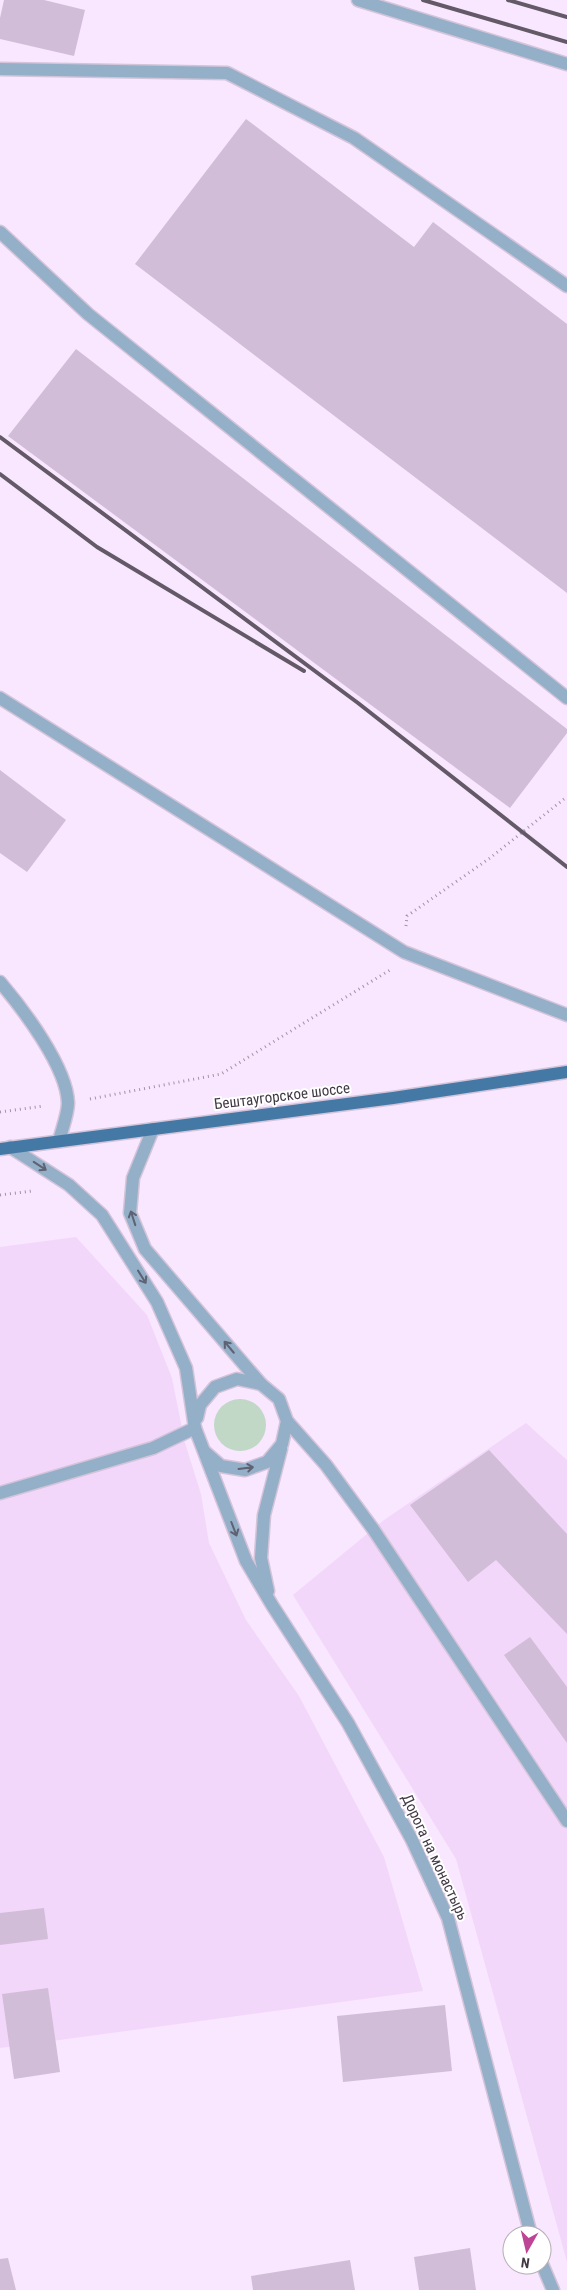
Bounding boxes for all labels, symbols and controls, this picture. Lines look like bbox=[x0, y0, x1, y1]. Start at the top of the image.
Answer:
street label: Бештаугорское шоссе bbox=[213, 1079, 351, 1113]
one-way arrow bbox=[32, 1161, 46, 1171]
one-way arrow bbox=[127, 1210, 137, 1226]
one-way arrow bbox=[137, 1270, 147, 1284]
one-way arrow bbox=[223, 1340, 235, 1353]
one-way arrow bbox=[238, 1463, 254, 1472]
one-way arrow bbox=[230, 1520, 239, 1536]
street label: Дорога на монастырь bbox=[398, 1791, 472, 1923]
north arrow bbox=[502, 2225, 552, 2275]
text: N bbox=[520, 2254, 531, 2271]

